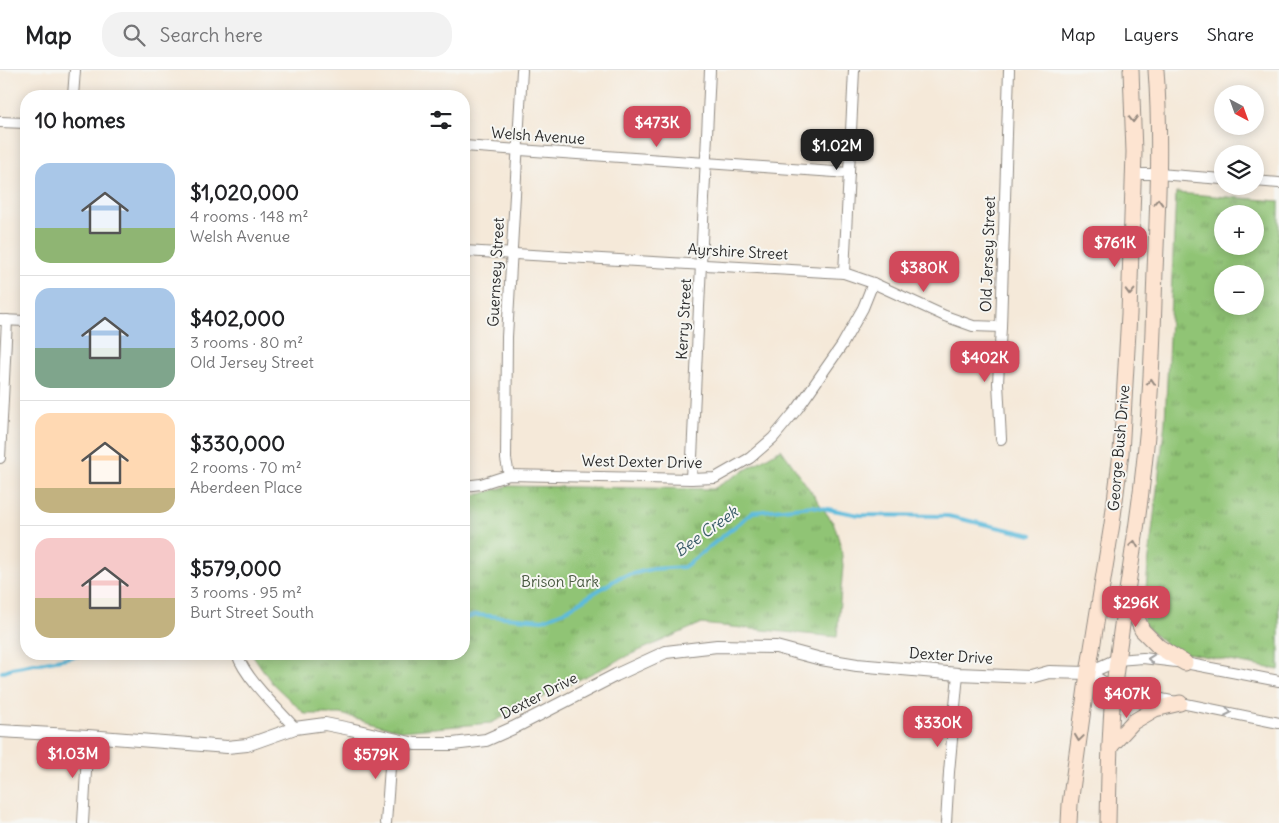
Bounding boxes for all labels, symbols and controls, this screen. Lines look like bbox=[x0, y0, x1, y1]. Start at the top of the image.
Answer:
search box bbox=[102, 12, 452, 57]
text: Map bbox=[25, 20, 72, 50]
icon: search bbox=[120, 21, 148, 49]
text: Search here bbox=[160, 23, 263, 47]
text: Map bbox=[1060, 23, 1095, 46]
text: Layers bbox=[1123, 23, 1179, 46]
text: Share bbox=[1207, 23, 1254, 46]
north arrow bbox=[1214, 85, 1264, 135]
map controls bbox=[1214, 85, 1264, 315]
icon: filters bbox=[427, 106, 455, 134]
pin: $473K bbox=[622, 106, 692, 148]
text: 10 homes bbox=[35, 107, 125, 134]
text: $473K bbox=[635, 112, 679, 132]
one-way arrow bbox=[1128, 115, 1139, 123]
street label: Welsh Avenue bbox=[491, 123, 586, 148]
pin: $1.02M bbox=[796, 128, 878, 171]
text: $1.02M bbox=[812, 135, 862, 155]
button: layers bbox=[1214, 145, 1264, 195]
text: $1,020,000 bbox=[190, 179, 299, 206]
icon: home bbox=[75, 183, 135, 243]
street label: Old Jersey Street bbox=[976, 196, 999, 312]
one-way arrow bbox=[1152, 198, 1163, 206]
button: + bbox=[1214, 205, 1264, 255]
text: 4 rooms · 148 m² bbox=[190, 206, 309, 226]
street label: Guernsey Street bbox=[483, 217, 508, 327]
text: Welsh Avenue bbox=[190, 226, 290, 246]
pin: $761K bbox=[1080, 226, 1150, 268]
text: $761K bbox=[1094, 232, 1136, 252]
street label: Ayrshire Street bbox=[687, 239, 789, 264]
pin: $380K bbox=[889, 250, 959, 293]
text: $380K bbox=[900, 257, 948, 277]
button: − bbox=[1214, 265, 1264, 315]
street label: Kerry Street bbox=[672, 278, 695, 360]
one-way arrow bbox=[1125, 289, 1135, 297]
text: $402,000 bbox=[190, 305, 285, 332]
icon: home bbox=[75, 308, 135, 368]
text: 3 rooms · 80 m² bbox=[190, 332, 303, 352]
pin: $402K bbox=[950, 340, 1020, 383]
text: $402K bbox=[961, 347, 1009, 367]
text: Old Jersey Street bbox=[190, 352, 314, 372]
one-way arrow bbox=[1145, 378, 1156, 386]
street label: George Bush Drive bbox=[1104, 384, 1133, 512]
text: $330,000 bbox=[190, 430, 285, 457]
icon: home bbox=[75, 433, 135, 493]
street label: West Dexter Drive bbox=[581, 451, 703, 472]
text: 2 rooms · 70 m² bbox=[190, 457, 302, 477]
text: Aberdeen Place bbox=[190, 477, 302, 497]
water label: Bee Creek bbox=[670, 500, 743, 561]
one-way arrow bbox=[1128, 539, 1139, 547]
text: $579,000 bbox=[190, 555, 282, 582]
icon: home bbox=[75, 558, 135, 618]
park label: Brison Park bbox=[521, 572, 599, 591]
text: 3 rooms · 95 m² bbox=[190, 582, 302, 602]
pin: $296K bbox=[1101, 586, 1171, 628]
text: $296K bbox=[1113, 592, 1159, 612]
text: Burt Street South bbox=[190, 602, 314, 622]
street label: Dexter Drive bbox=[908, 643, 994, 668]
one-way arrow bbox=[1147, 654, 1155, 665]
street label: Dexter Drive bbox=[497, 668, 581, 723]
pin: $407K bbox=[1092, 676, 1162, 719]
text: $407K bbox=[1104, 683, 1150, 703]
pin: $330K bbox=[903, 706, 973, 748]
one-way arrow bbox=[1224, 707, 1233, 717]
text: $330K bbox=[914, 712, 962, 732]
one-way arrow bbox=[1074, 735, 1085, 743]
pin: $1.03M bbox=[32, 736, 114, 779]
pin: $579K bbox=[341, 738, 411, 780]
text: $1.03M bbox=[48, 743, 98, 763]
text: $579K bbox=[354, 744, 399, 764]

